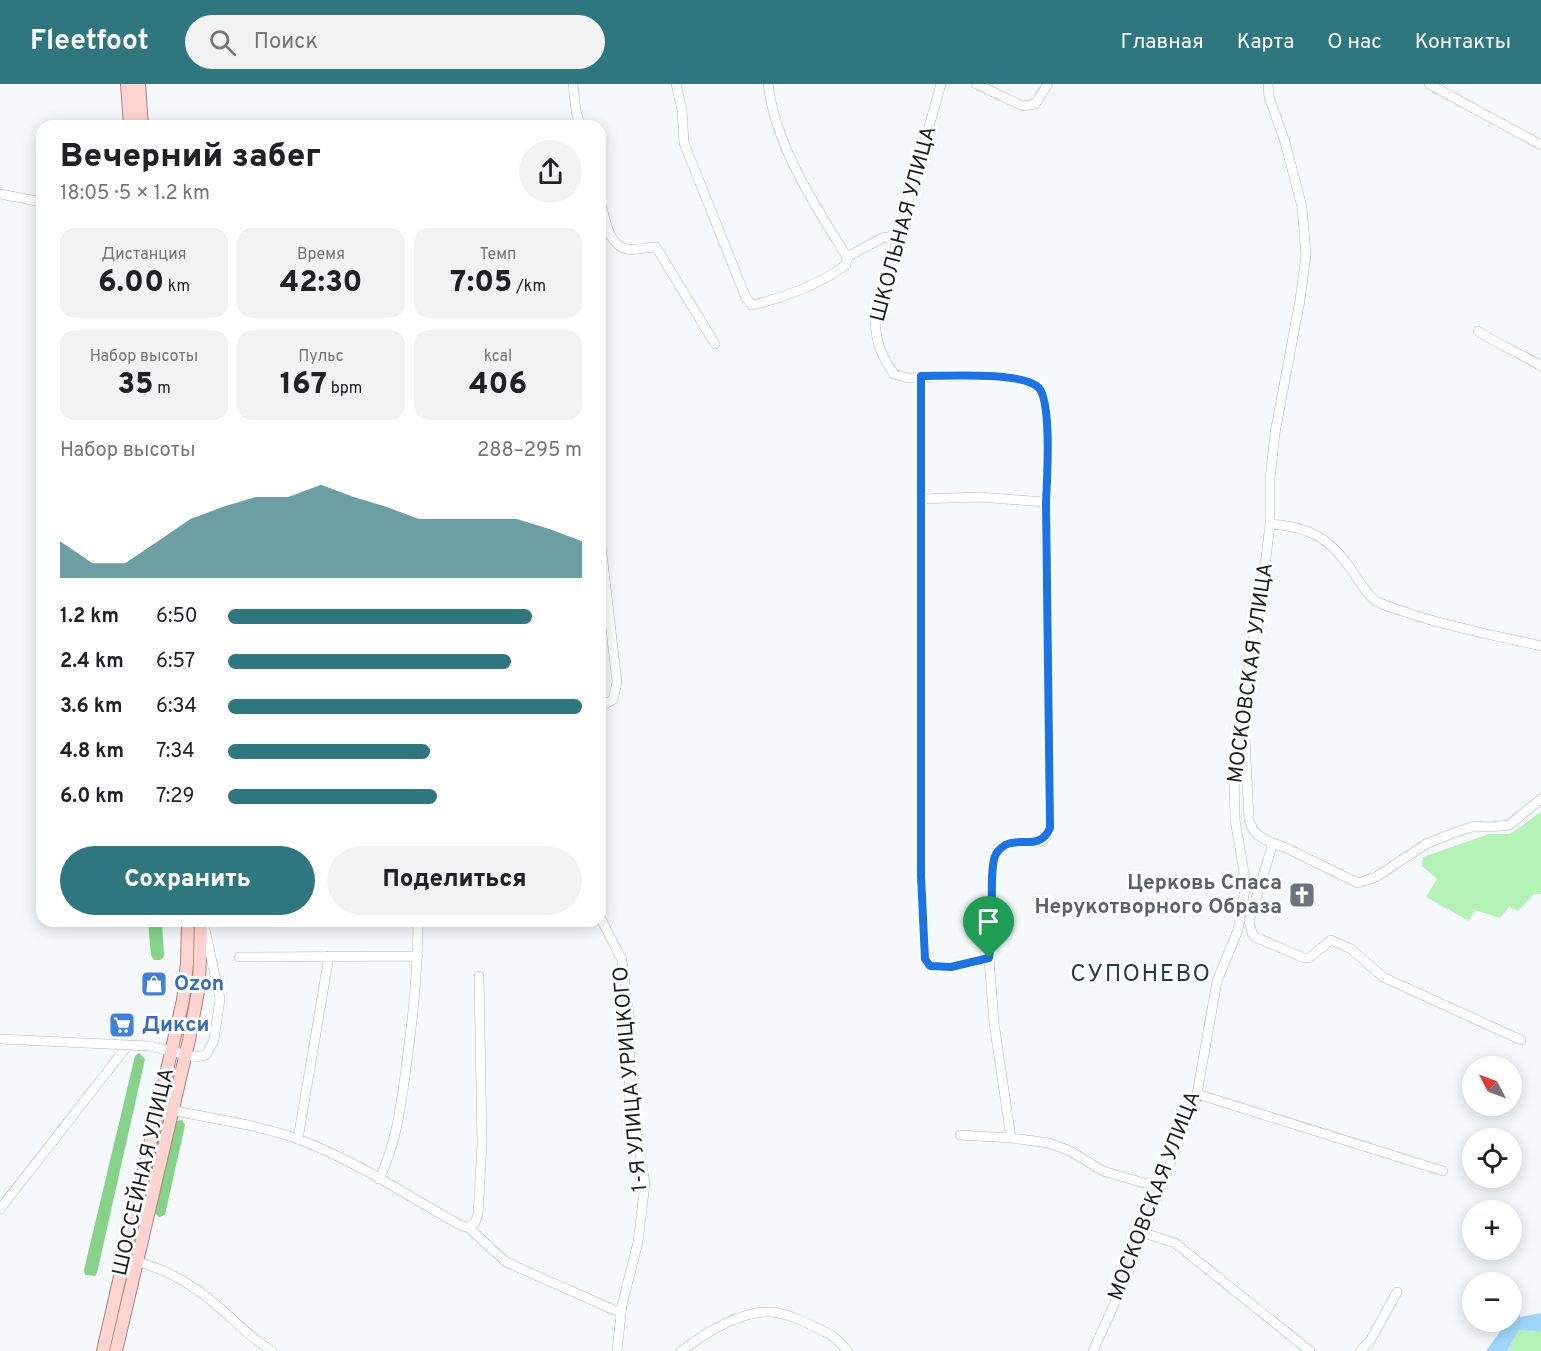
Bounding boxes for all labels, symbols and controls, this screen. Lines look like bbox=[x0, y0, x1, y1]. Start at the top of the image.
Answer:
search box bbox=[185, 15, 605, 69]
text: Fleetfoot bbox=[30, 24, 149, 60]
icon: search bbox=[206, 26, 239, 59]
text: Поиск bbox=[254, 29, 318, 56]
text: Главная bbox=[1120, 29, 1204, 56]
text: Карта bbox=[1237, 29, 1294, 56]
text: О нас bbox=[1327, 29, 1382, 56]
text: Контакты bbox=[1415, 29, 1511, 56]
street label: ШКОЛЬНАЯ УЛИЦА bbox=[865, 123, 943, 325]
text: Вечерний забег bbox=[60, 137, 321, 179]
button: share bbox=[519, 140, 582, 203]
text: 18:05 · 5 × 1.2 km bbox=[60, 181, 210, 207]
text: Дистанция bbox=[101, 245, 187, 265]
text: Время bbox=[297, 245, 345, 265]
text: Темп bbox=[480, 245, 516, 265]
text: 6.00 bbox=[98, 265, 164, 302]
text: 42:30 bbox=[280, 265, 362, 302]
text: 7:05 bbox=[450, 265, 512, 302]
text: km bbox=[164, 277, 190, 297]
text: /km bbox=[512, 277, 546, 297]
text: Набор высоты bbox=[90, 347, 198, 367]
text: Пульс bbox=[298, 347, 344, 367]
text: kcal bbox=[484, 347, 512, 367]
text: 35 bbox=[117, 367, 153, 404]
text: 167 bbox=[280, 367, 327, 404]
text: 406 bbox=[469, 367, 527, 404]
text: m bbox=[153, 379, 171, 399]
text: bpm bbox=[327, 379, 362, 399]
text: Набор высоты bbox=[60, 438, 196, 464]
text: 288–295 m bbox=[477, 438, 582, 464]
street label: МОСКОВСКАЯ УЛИЦА bbox=[1222, 561, 1280, 785]
text: 1.2 km bbox=[60, 604, 119, 630]
text: 6:50 bbox=[156, 604, 198, 630]
text: 2.4 km bbox=[60, 649, 124, 675]
text: 6:57 bbox=[156, 649, 195, 675]
text: 3.6 km bbox=[60, 694, 122, 720]
text: 6:34 bbox=[156, 694, 197, 720]
text: 4.8 km bbox=[60, 739, 124, 765]
text: 7:34 bbox=[156, 739, 195, 765]
text: 6.0 km bbox=[60, 784, 124, 810]
text: 7:29 bbox=[156, 784, 194, 810]
button: Сохранить bbox=[60, 846, 315, 915]
button: Поделиться bbox=[327, 846, 582, 915]
place label: Церковь Спаса Нерукотворного Образа bbox=[1034, 870, 1282, 921]
church icon: Церковь Спаса Нерукотворного Образа bbox=[1287, 880, 1317, 910]
pin bbox=[963, 896, 1014, 958]
icon: arrive bbox=[972, 905, 1005, 938]
district label: СУПОНЕВО bbox=[1070, 960, 1212, 990]
street label: 1-Я УЛИЦА УРИЦКОГО bbox=[608, 965, 654, 1193]
shop icon: Ozon bbox=[139, 969, 169, 999]
place label: Ozon bbox=[174, 971, 224, 998]
supermarket icon: Дикси bbox=[107, 1010, 137, 1040]
place label: Дикси bbox=[142, 1012, 209, 1039]
north arrow bbox=[1462, 1056, 1522, 1116]
map controls bbox=[1462, 1056, 1522, 1332]
street label: ШОССЕЙНАЯ УЛИЦА bbox=[106, 1065, 181, 1279]
street label: МОСКОВСКАЯ УЛИЦА bbox=[1103, 1087, 1207, 1305]
button: locate bbox=[1462, 1128, 1522, 1188]
button: + bbox=[1462, 1200, 1522, 1260]
button: − bbox=[1462, 1272, 1522, 1332]

